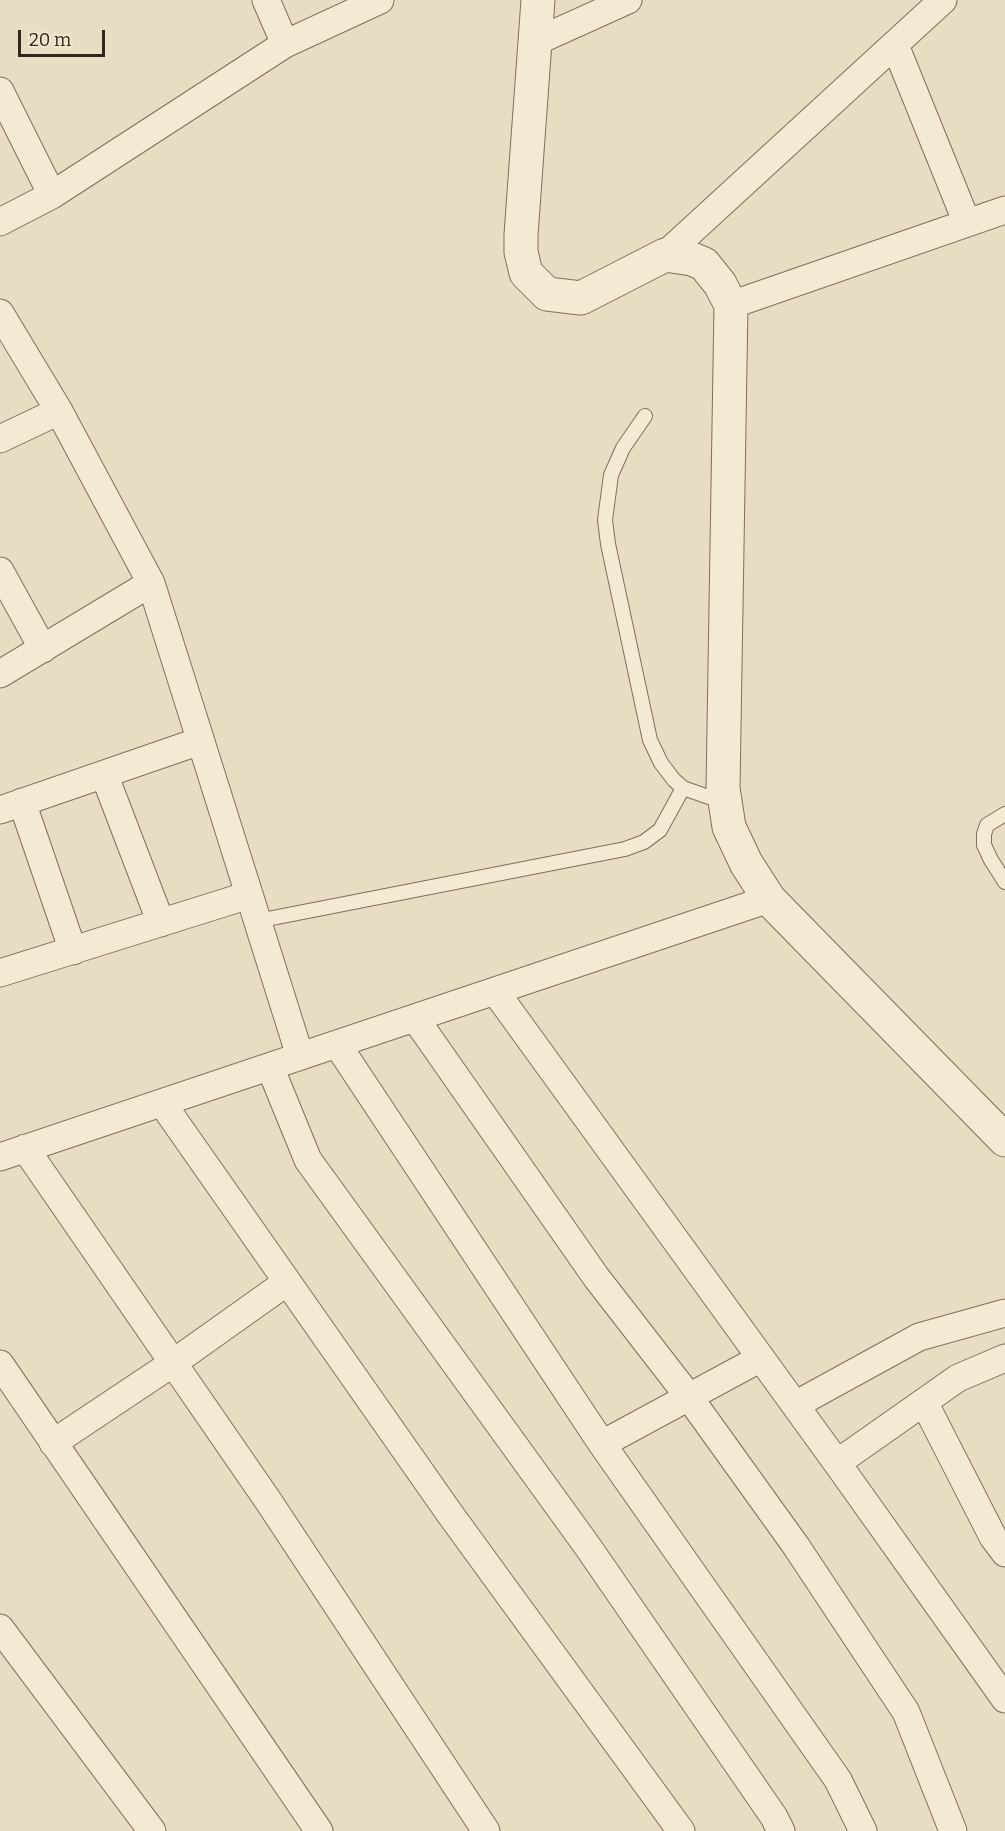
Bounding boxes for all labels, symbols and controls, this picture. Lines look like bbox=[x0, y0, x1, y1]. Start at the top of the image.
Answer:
scale bar bbox=[21, 18, 108, 56]
text: 20 m bbox=[29, 29, 71, 51]

